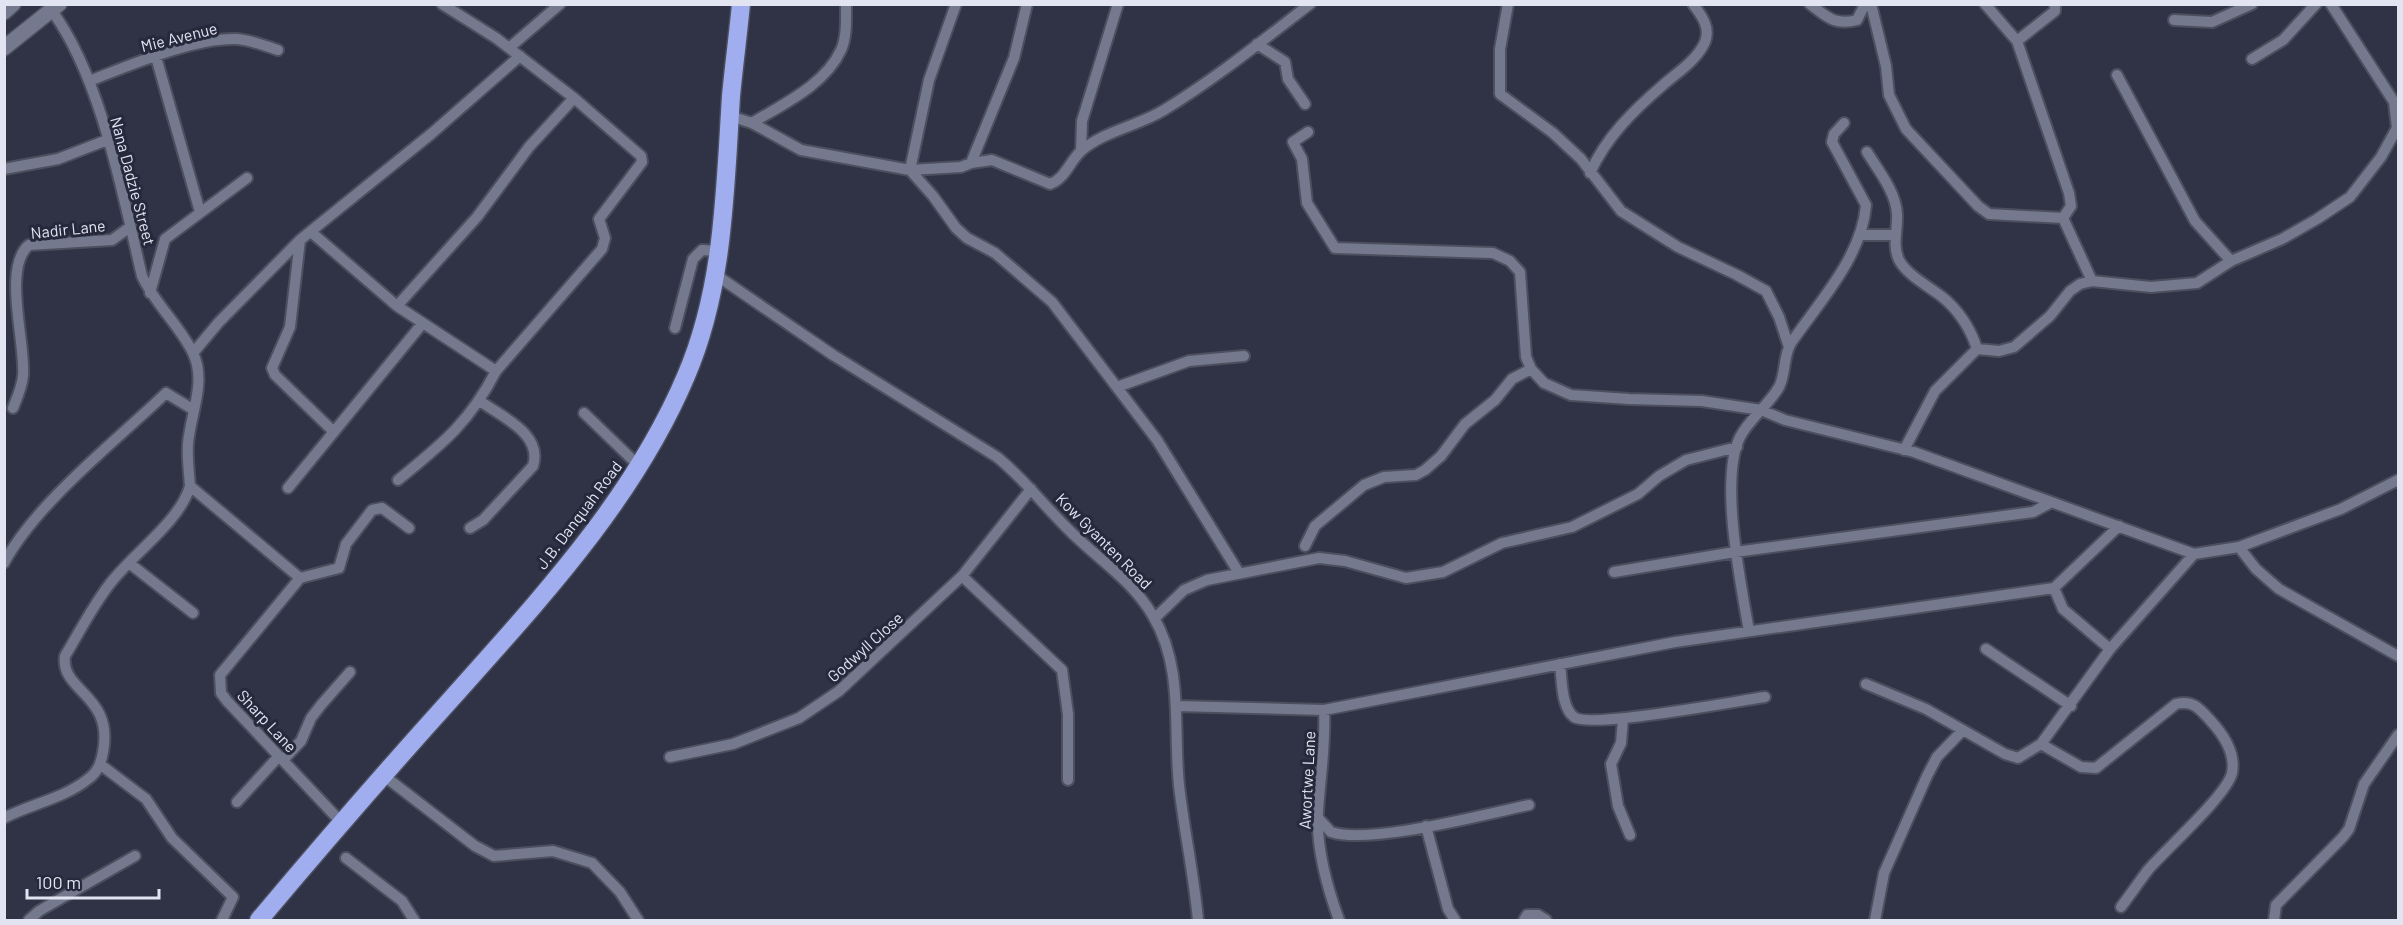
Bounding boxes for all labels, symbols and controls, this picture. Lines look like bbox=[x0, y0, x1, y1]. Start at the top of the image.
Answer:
street label: Mie Avenue bbox=[139, 18, 219, 55]
street label: Nana Dadzie Street bbox=[107, 115, 160, 247]
street label: Nadir Lane bbox=[30, 215, 106, 242]
street label: J.B. Danquah Road bbox=[532, 457, 625, 572]
street label: Kow Gyanten Road bbox=[1052, 489, 1156, 593]
street label: Godwyll Close bbox=[823, 608, 906, 685]
street label: Sharp Lane bbox=[234, 686, 301, 756]
street label: Awortwe Lane bbox=[1294, 730, 1319, 830]
scale bar bbox=[27, 862, 159, 900]
text: 100 m bbox=[36, 871, 81, 893]

